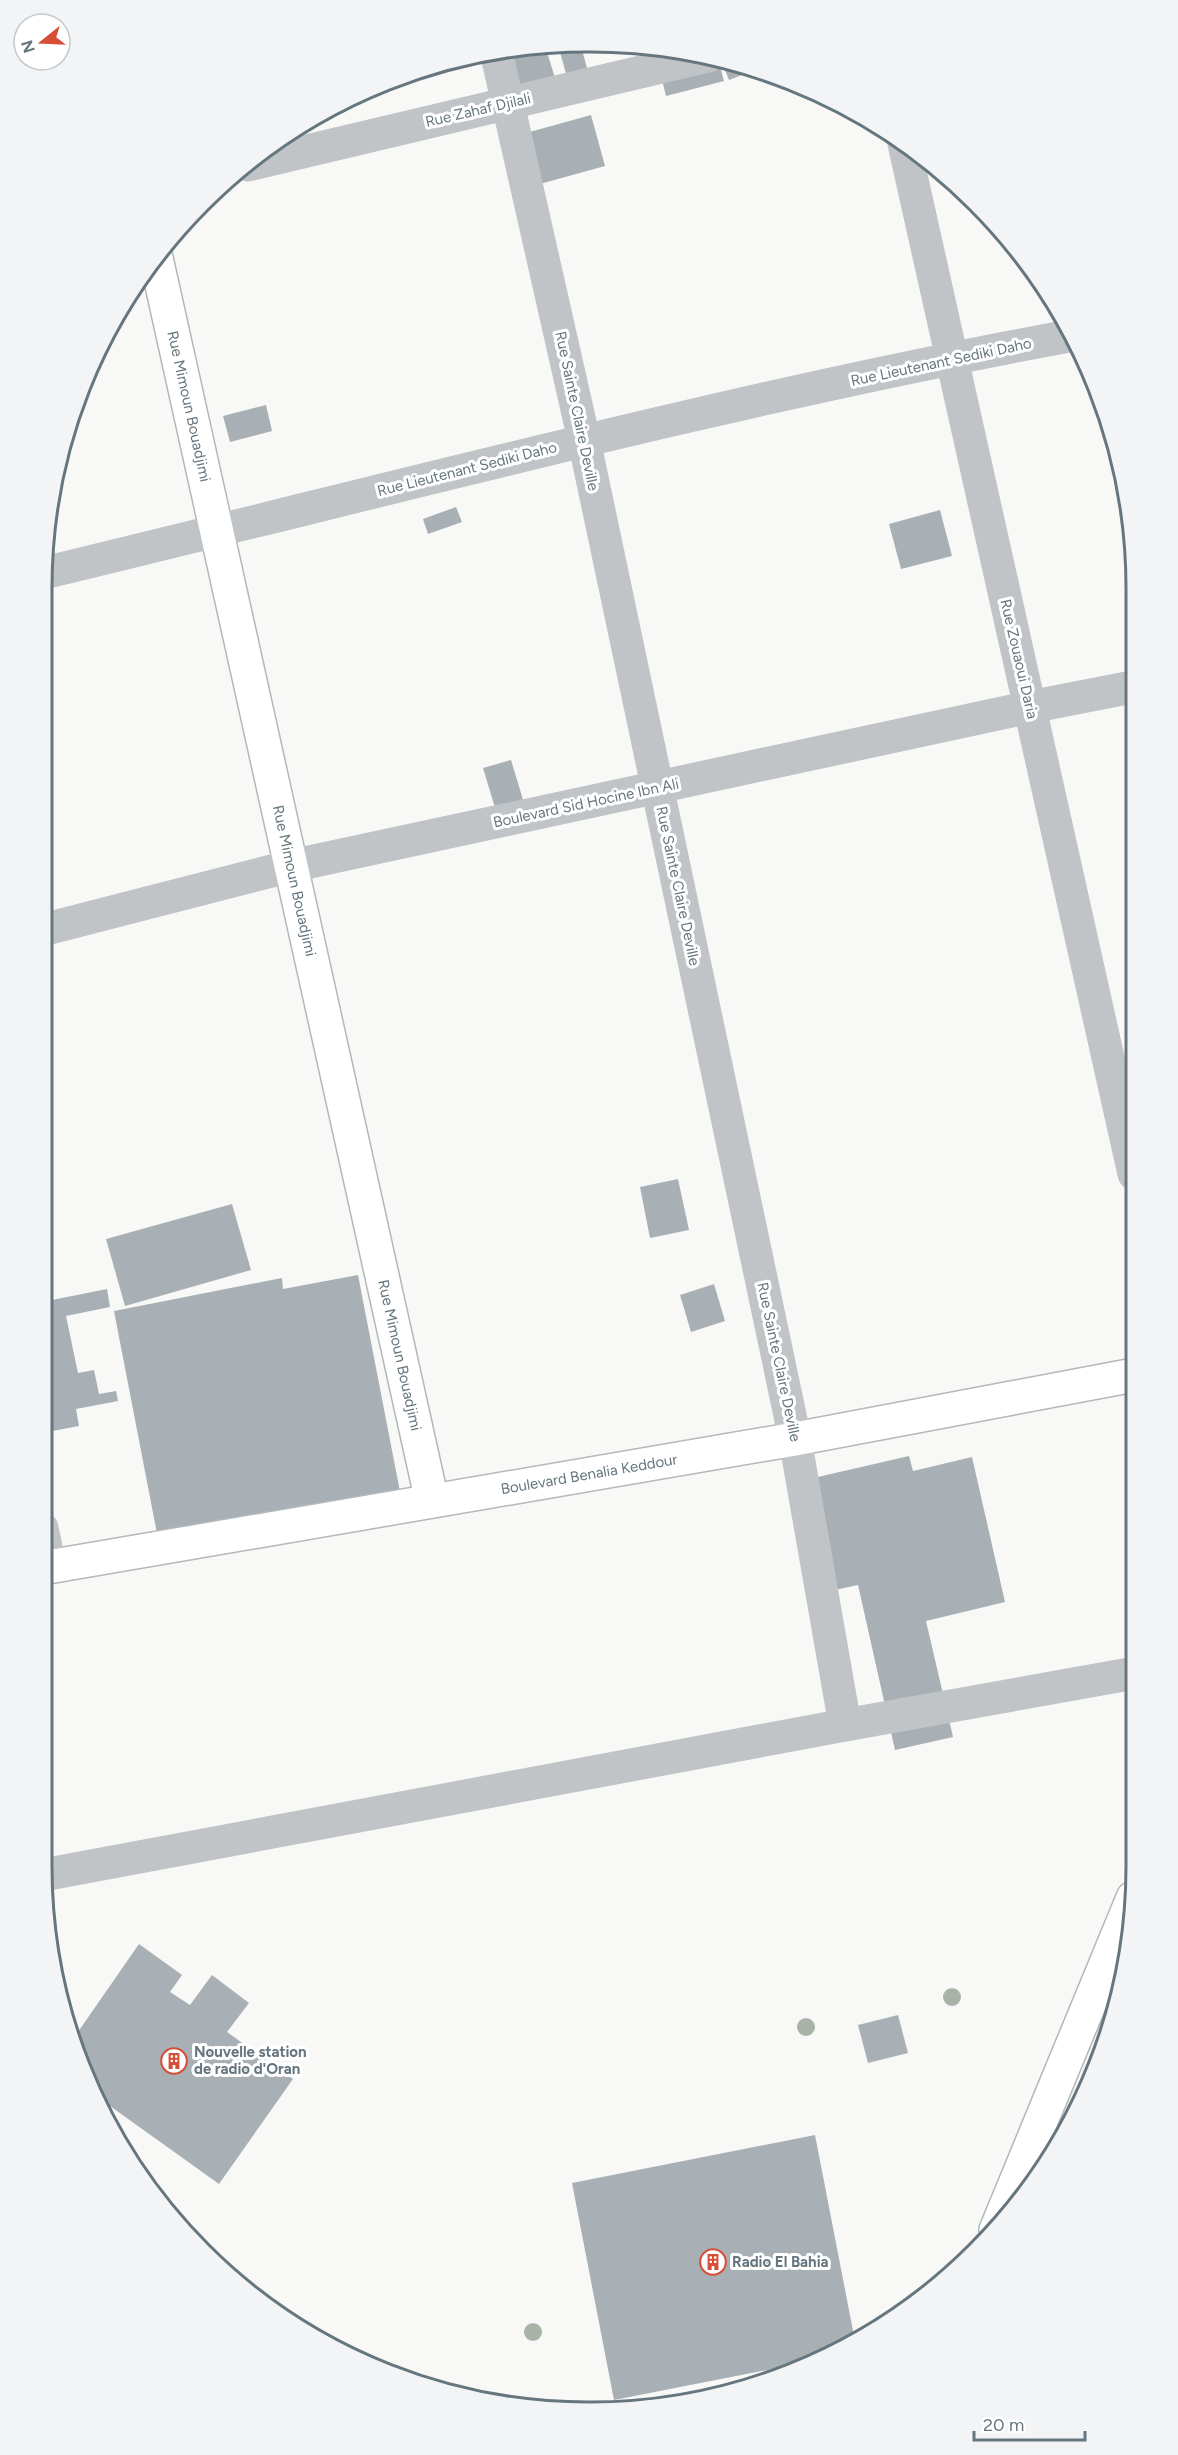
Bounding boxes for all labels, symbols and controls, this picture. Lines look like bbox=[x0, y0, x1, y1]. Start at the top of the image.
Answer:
north arrow bbox=[12, 12, 72, 72]
text: N bbox=[17, 38, 39, 55]
street label: Rue Zahaf Djilali bbox=[423, 89, 533, 131]
street label: Rue Mimoun Bouadjimi bbox=[163, 329, 214, 484]
street label: Rue Sainte Claire Deville bbox=[551, 330, 603, 492]
street label: Rue Lieutenant Sediki Daho bbox=[849, 334, 1033, 390]
street label: Rue Lieutenant Sediki Daho bbox=[375, 438, 559, 500]
street label: Rue Zouaoui Daria bbox=[996, 597, 1042, 721]
street label: Boulevard Sid Hocine Ibn Ali bbox=[492, 775, 680, 831]
street label: Rue Mimoun Bouadjimi bbox=[269, 804, 320, 958]
street label: Rue Sainte Claire Deville bbox=[652, 805, 704, 967]
street label: Rue Mimoun Bouadjimi bbox=[374, 1278, 425, 1433]
street label: Rue Sainte Claire Deville bbox=[753, 1281, 805, 1443]
street label: Boulevard Benalia Keddour bbox=[499, 1450, 679, 1498]
place label: Nouvelle station de radio d'Oran bbox=[194, 2043, 307, 2078]
building icon: Nouvelle station de radio d'Oran bbox=[159, 2046, 189, 2076]
building icon: Radio El Bahia bbox=[698, 2247, 728, 2277]
place label: Radio El Bahia bbox=[732, 2253, 829, 2271]
scale bar bbox=[974, 2404, 1085, 2442]
text: 20 m bbox=[983, 2414, 1024, 2436]

